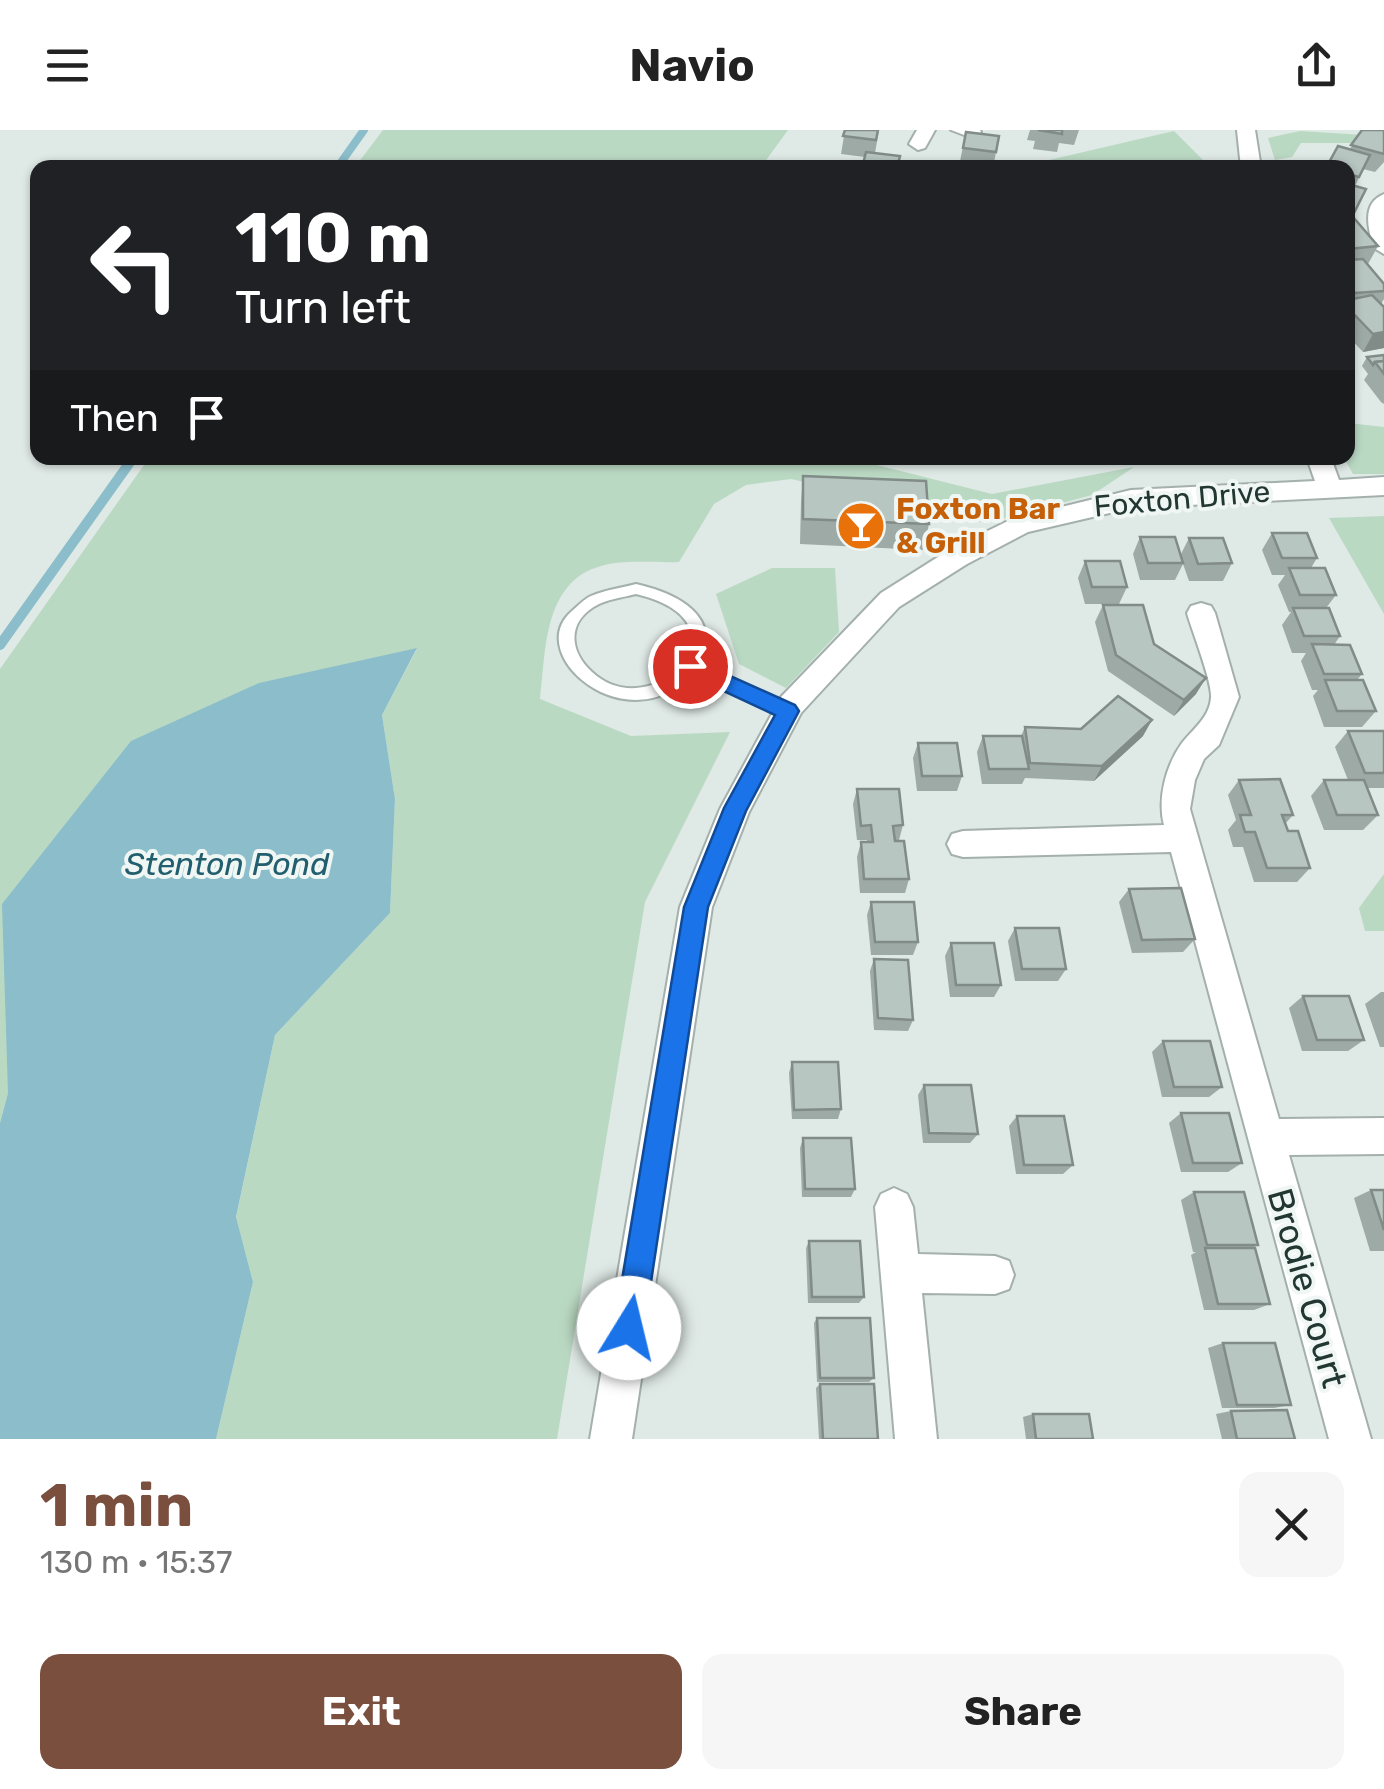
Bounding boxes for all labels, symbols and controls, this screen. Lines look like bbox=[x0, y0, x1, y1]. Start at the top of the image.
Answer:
icon: menu bbox=[40, 38, 95, 93]
icon: share bbox=[1289, 38, 1344, 93]
text: Navio bbox=[629, 39, 755, 92]
text: 110 m bbox=[235, 197, 431, 280]
icon: left bbox=[70, 200, 200, 330]
text: Turn left bbox=[235, 281, 411, 334]
icon: arrive bbox=[179, 390, 234, 445]
text: Then bbox=[70, 395, 159, 441]
street label: Foxton Drive bbox=[1092, 473, 1272, 525]
place label: Foxton Bar & Grill bbox=[896, 491, 1060, 561]
bar icon: Foxton Bar & Grill bbox=[835, 500, 887, 552]
pin bbox=[648, 624, 733, 709]
icon: arrive bbox=[663, 639, 718, 694]
water label: Stenton Pond bbox=[125, 845, 330, 883]
street label: Brodie Court bbox=[1259, 1184, 1355, 1392]
position arrow bbox=[577, 1276, 681, 1380]
text: 1 min bbox=[40, 1470, 193, 1541]
button: close bbox=[1239, 1472, 1344, 1577]
text: 130 m · 15:37 bbox=[40, 1543, 232, 1581]
button: Exit bbox=[40, 1654, 682, 1769]
button: Share bbox=[702, 1654, 1344, 1769]

